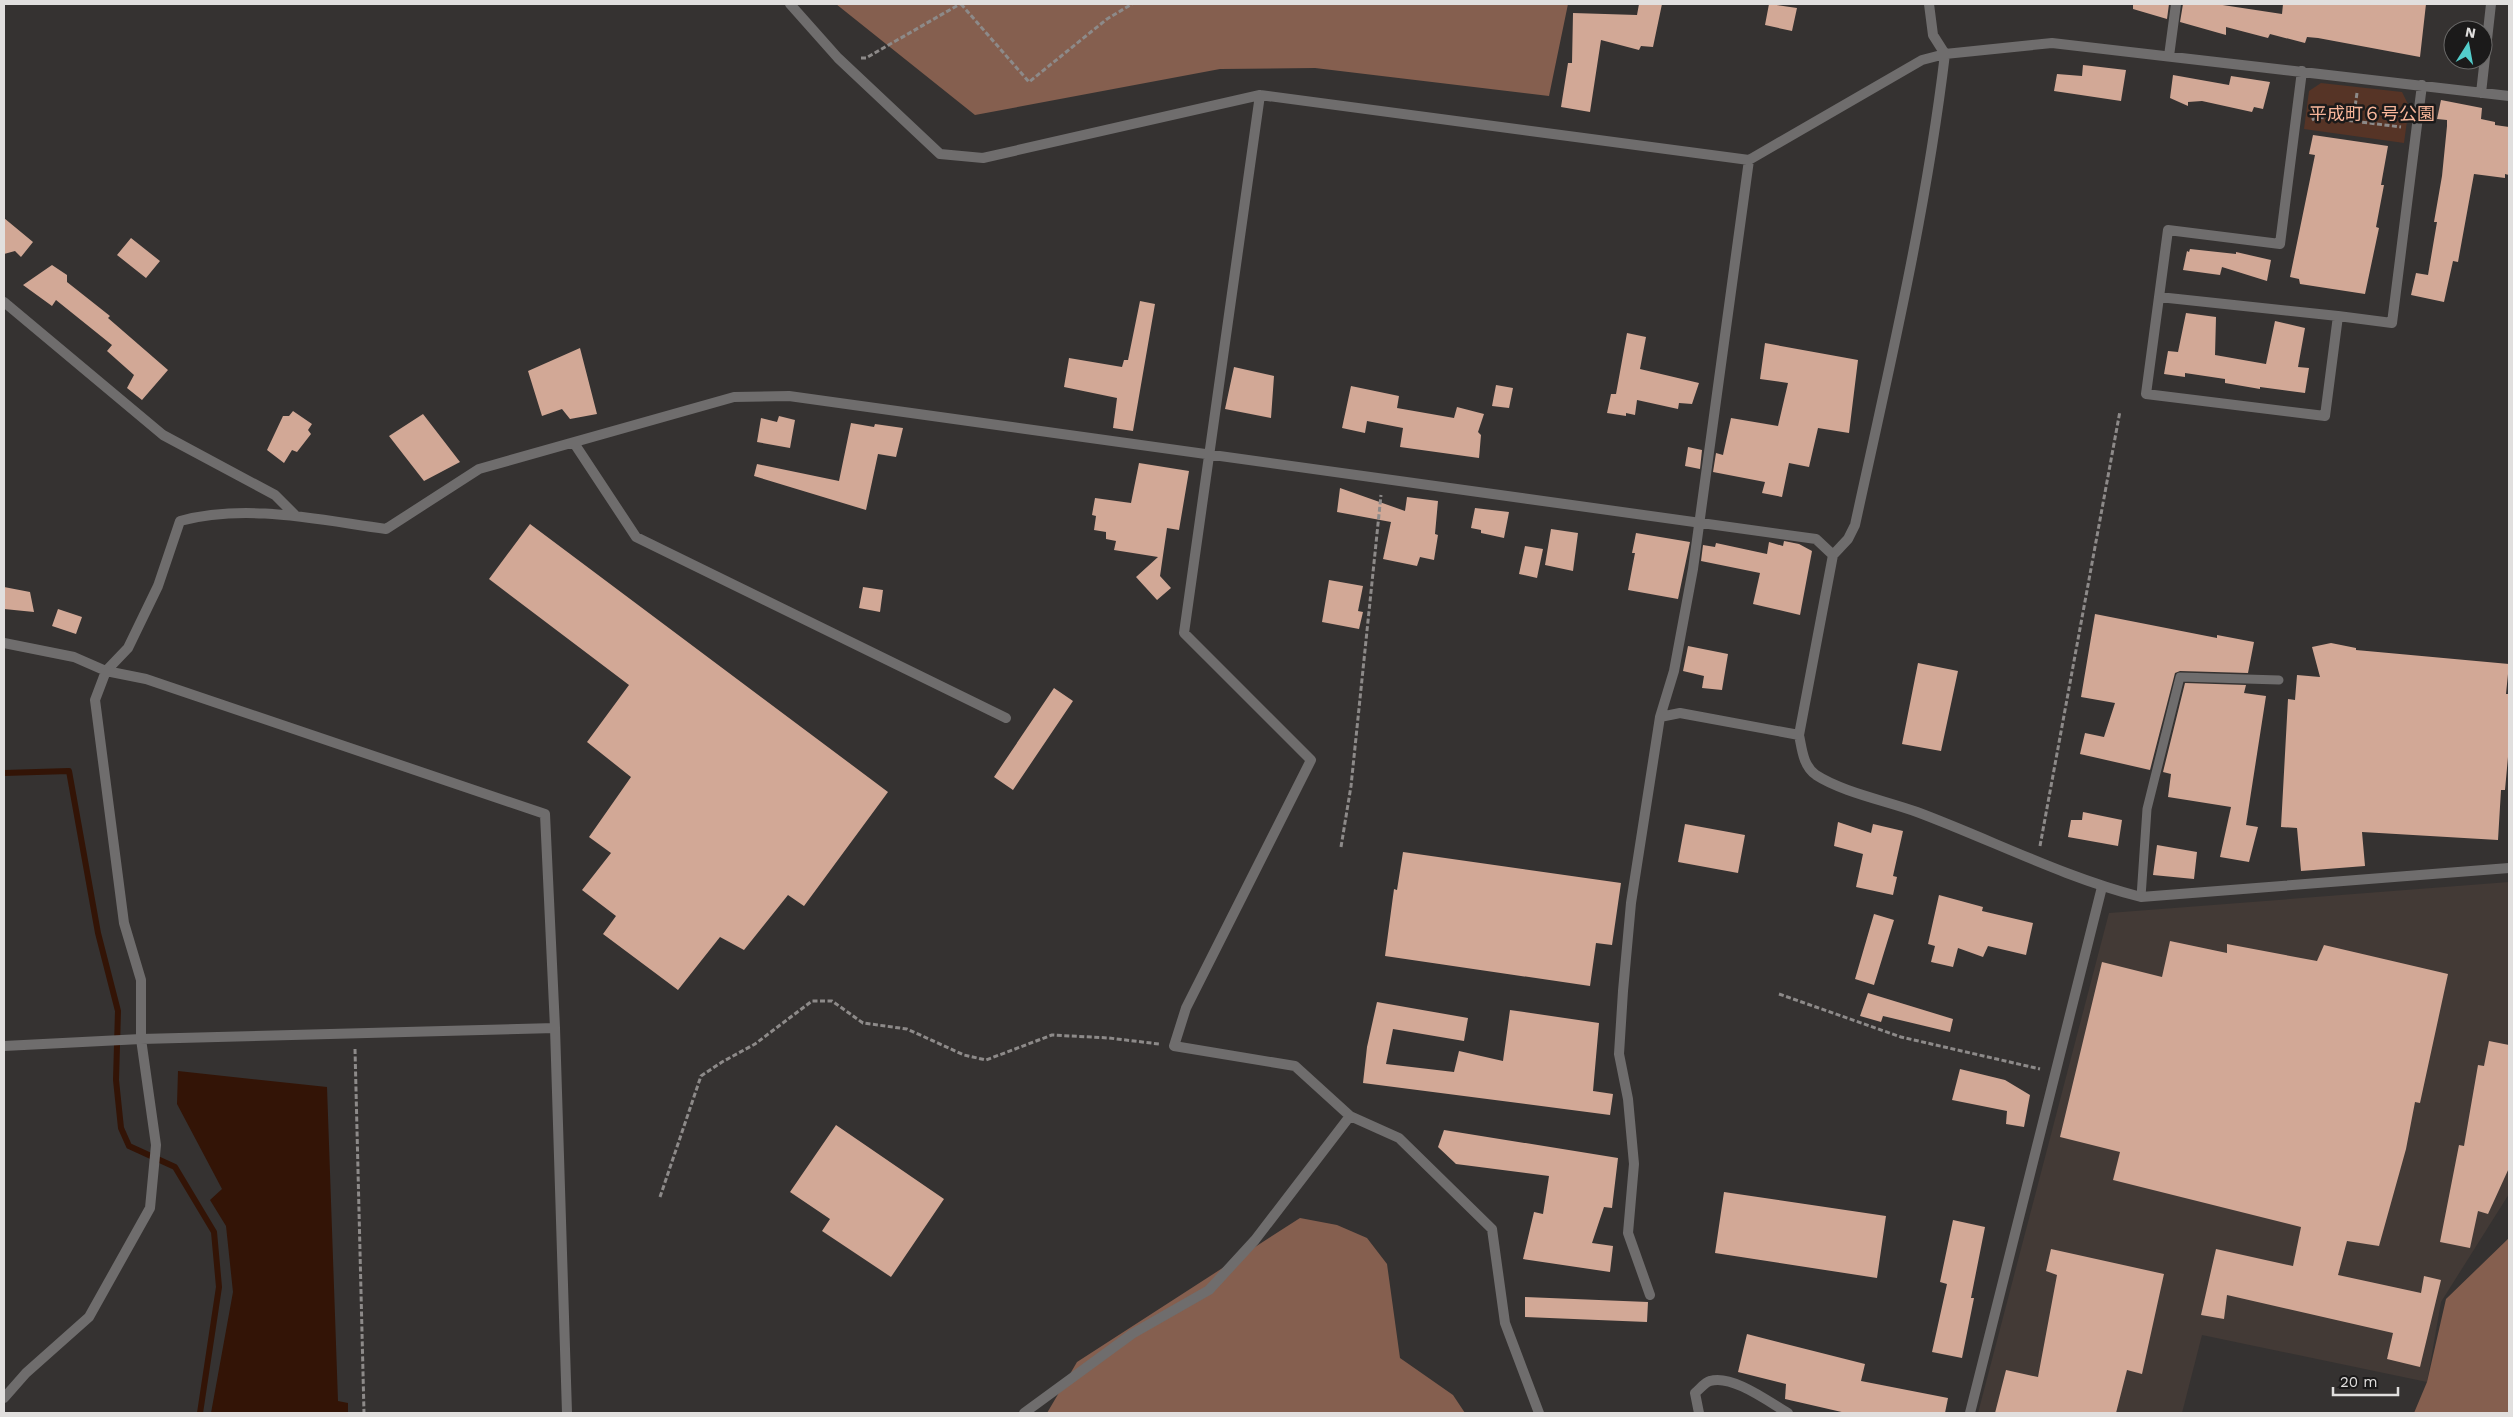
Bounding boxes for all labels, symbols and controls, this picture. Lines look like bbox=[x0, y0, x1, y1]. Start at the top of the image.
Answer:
north arrow bbox=[2443, 20, 2493, 70]
text: N bbox=[2464, 23, 2477, 41]
park label: 平成町６号公園 bbox=[2309, 103, 2435, 124]
scale bar bbox=[2333, 1364, 2398, 1396]
text: 20 m bbox=[2340, 1373, 2378, 1391]

